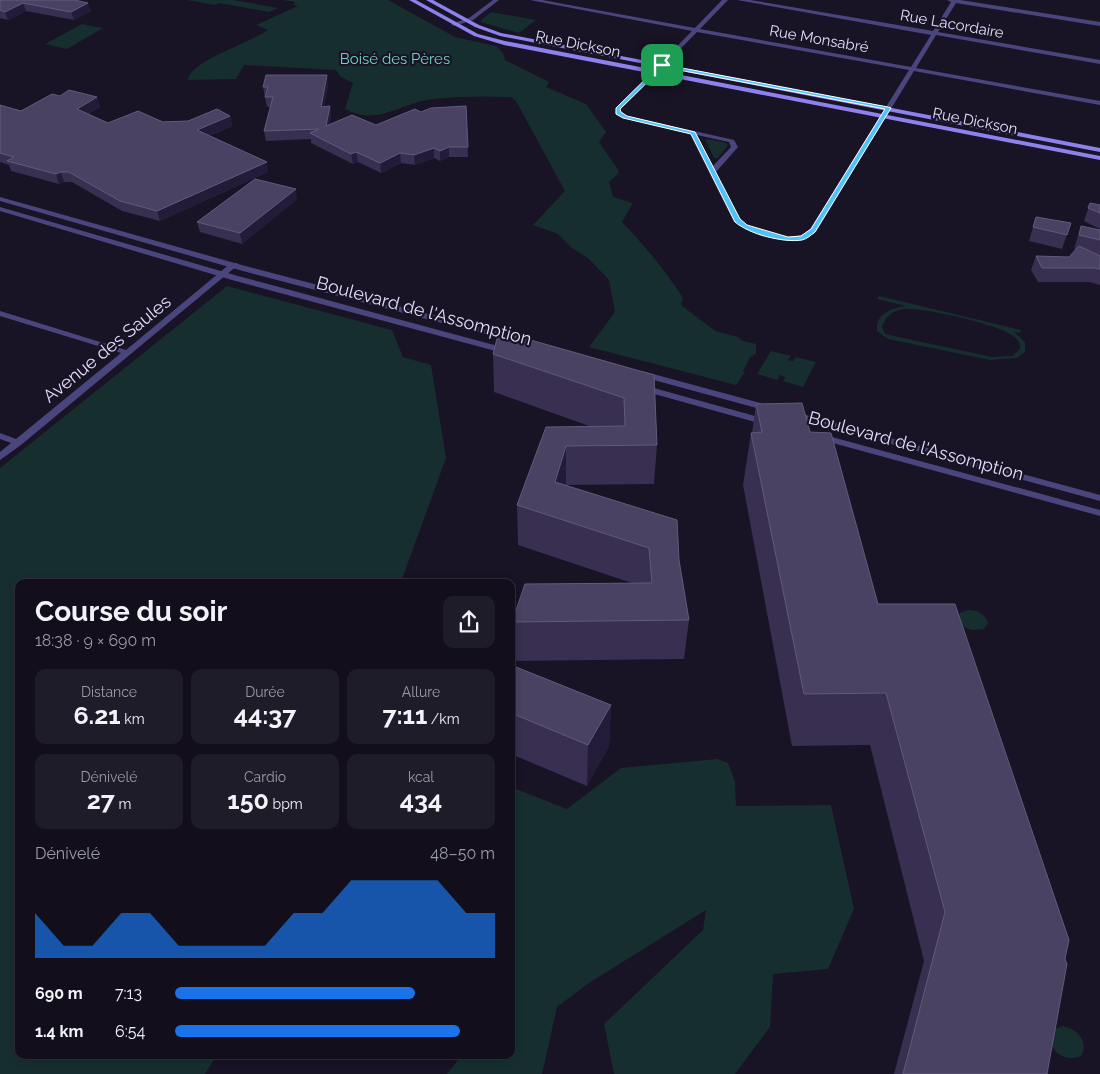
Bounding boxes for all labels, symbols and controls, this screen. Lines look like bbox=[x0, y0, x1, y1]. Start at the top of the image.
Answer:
street label: Rue Lacordaire bbox=[899, 6, 1005, 42]
street label: Rue Monsabré bbox=[768, 21, 870, 57]
street label: Rue Dickson bbox=[534, 27, 622, 61]
pin bbox=[641, 44, 683, 86]
park label: Boisé des Pères bbox=[340, 50, 450, 68]
icon: arrive bbox=[648, 51, 676, 79]
street label: Rue Dickson bbox=[931, 104, 1019, 138]
street label: Boulevard de l'Assomption bbox=[314, 272, 534, 349]
street label: Avenue des Saules bbox=[39, 290, 175, 407]
street label: Boulevard de l'Assomption bbox=[806, 407, 1026, 484]
text: Course du soir bbox=[35, 595, 227, 628]
button: share bbox=[443, 596, 495, 648]
text: 18:38 · 9 × 690 m bbox=[35, 631, 156, 650]
text: Distance bbox=[81, 684, 137, 700]
text: Durée bbox=[245, 684, 285, 700]
text: Allure bbox=[402, 684, 440, 700]
text: 6.21 bbox=[73, 700, 121, 730]
text: 44:37 bbox=[234, 700, 296, 730]
text: 7:11 bbox=[382, 700, 427, 730]
text: km bbox=[121, 711, 145, 727]
text: /km bbox=[427, 711, 460, 727]
text: Dénivelé bbox=[81, 769, 137, 785]
text: Cardio bbox=[244, 769, 286, 785]
text: kcal bbox=[408, 769, 434, 785]
text: 27 bbox=[87, 785, 115, 815]
text: 150 bbox=[227, 785, 269, 815]
text: 434 bbox=[400, 785, 442, 815]
text: m bbox=[115, 796, 131, 812]
text: bpm bbox=[269, 796, 303, 812]
text: Dénivelé bbox=[35, 844, 100, 863]
text: 48–50 m bbox=[430, 844, 495, 863]
text: 690 m bbox=[35, 984, 83, 1003]
text: 7:13 bbox=[115, 984, 142, 1003]
text: 1.4 km bbox=[35, 1022, 83, 1041]
text: 6:54 bbox=[115, 1022, 145, 1041]

